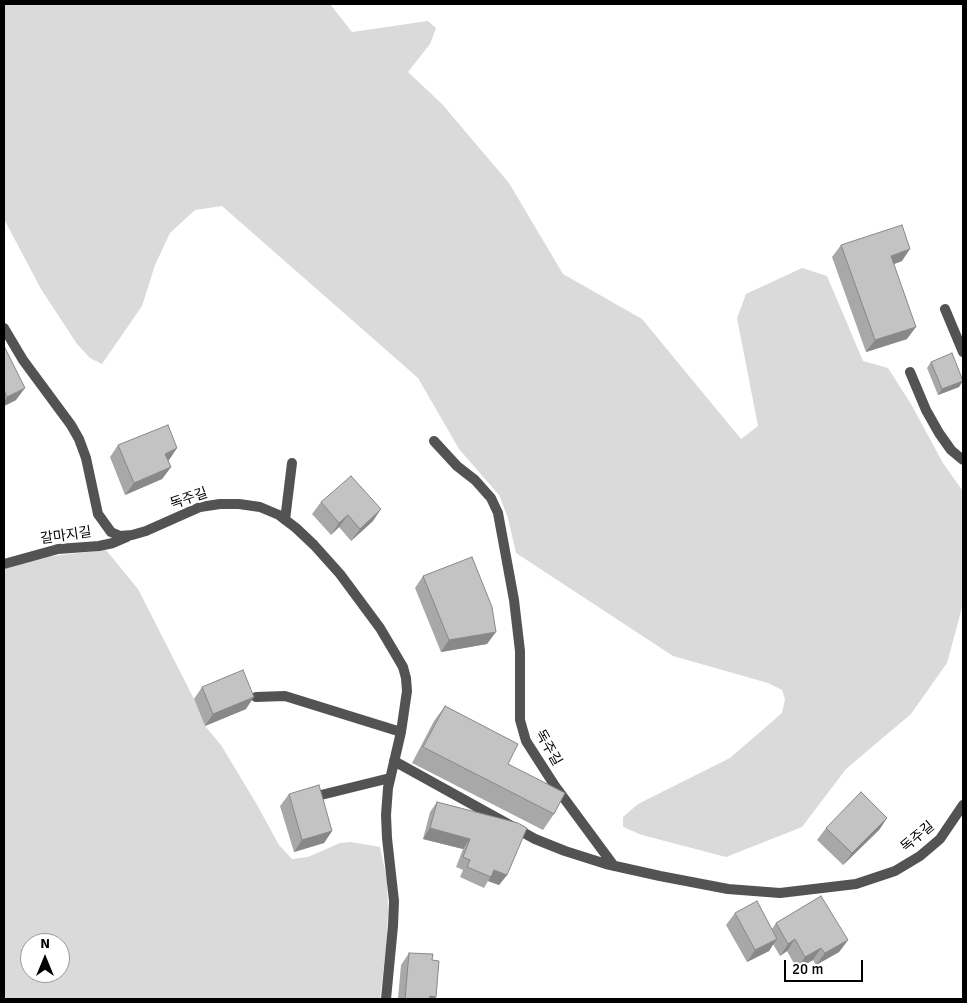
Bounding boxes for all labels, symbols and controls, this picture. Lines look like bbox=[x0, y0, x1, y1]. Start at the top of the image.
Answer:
street label: 독주길 bbox=[168, 485, 210, 513]
street label: 갈마지길 bbox=[39, 524, 93, 548]
street label: 독주길 bbox=[531, 727, 565, 769]
street label: 독주길 bbox=[898, 818, 938, 856]
north arrow bbox=[20, 933, 70, 983]
text: N bbox=[40, 935, 50, 952]
scale bar bbox=[787, 950, 866, 982]
text: 20 m bbox=[792, 960, 823, 978]

